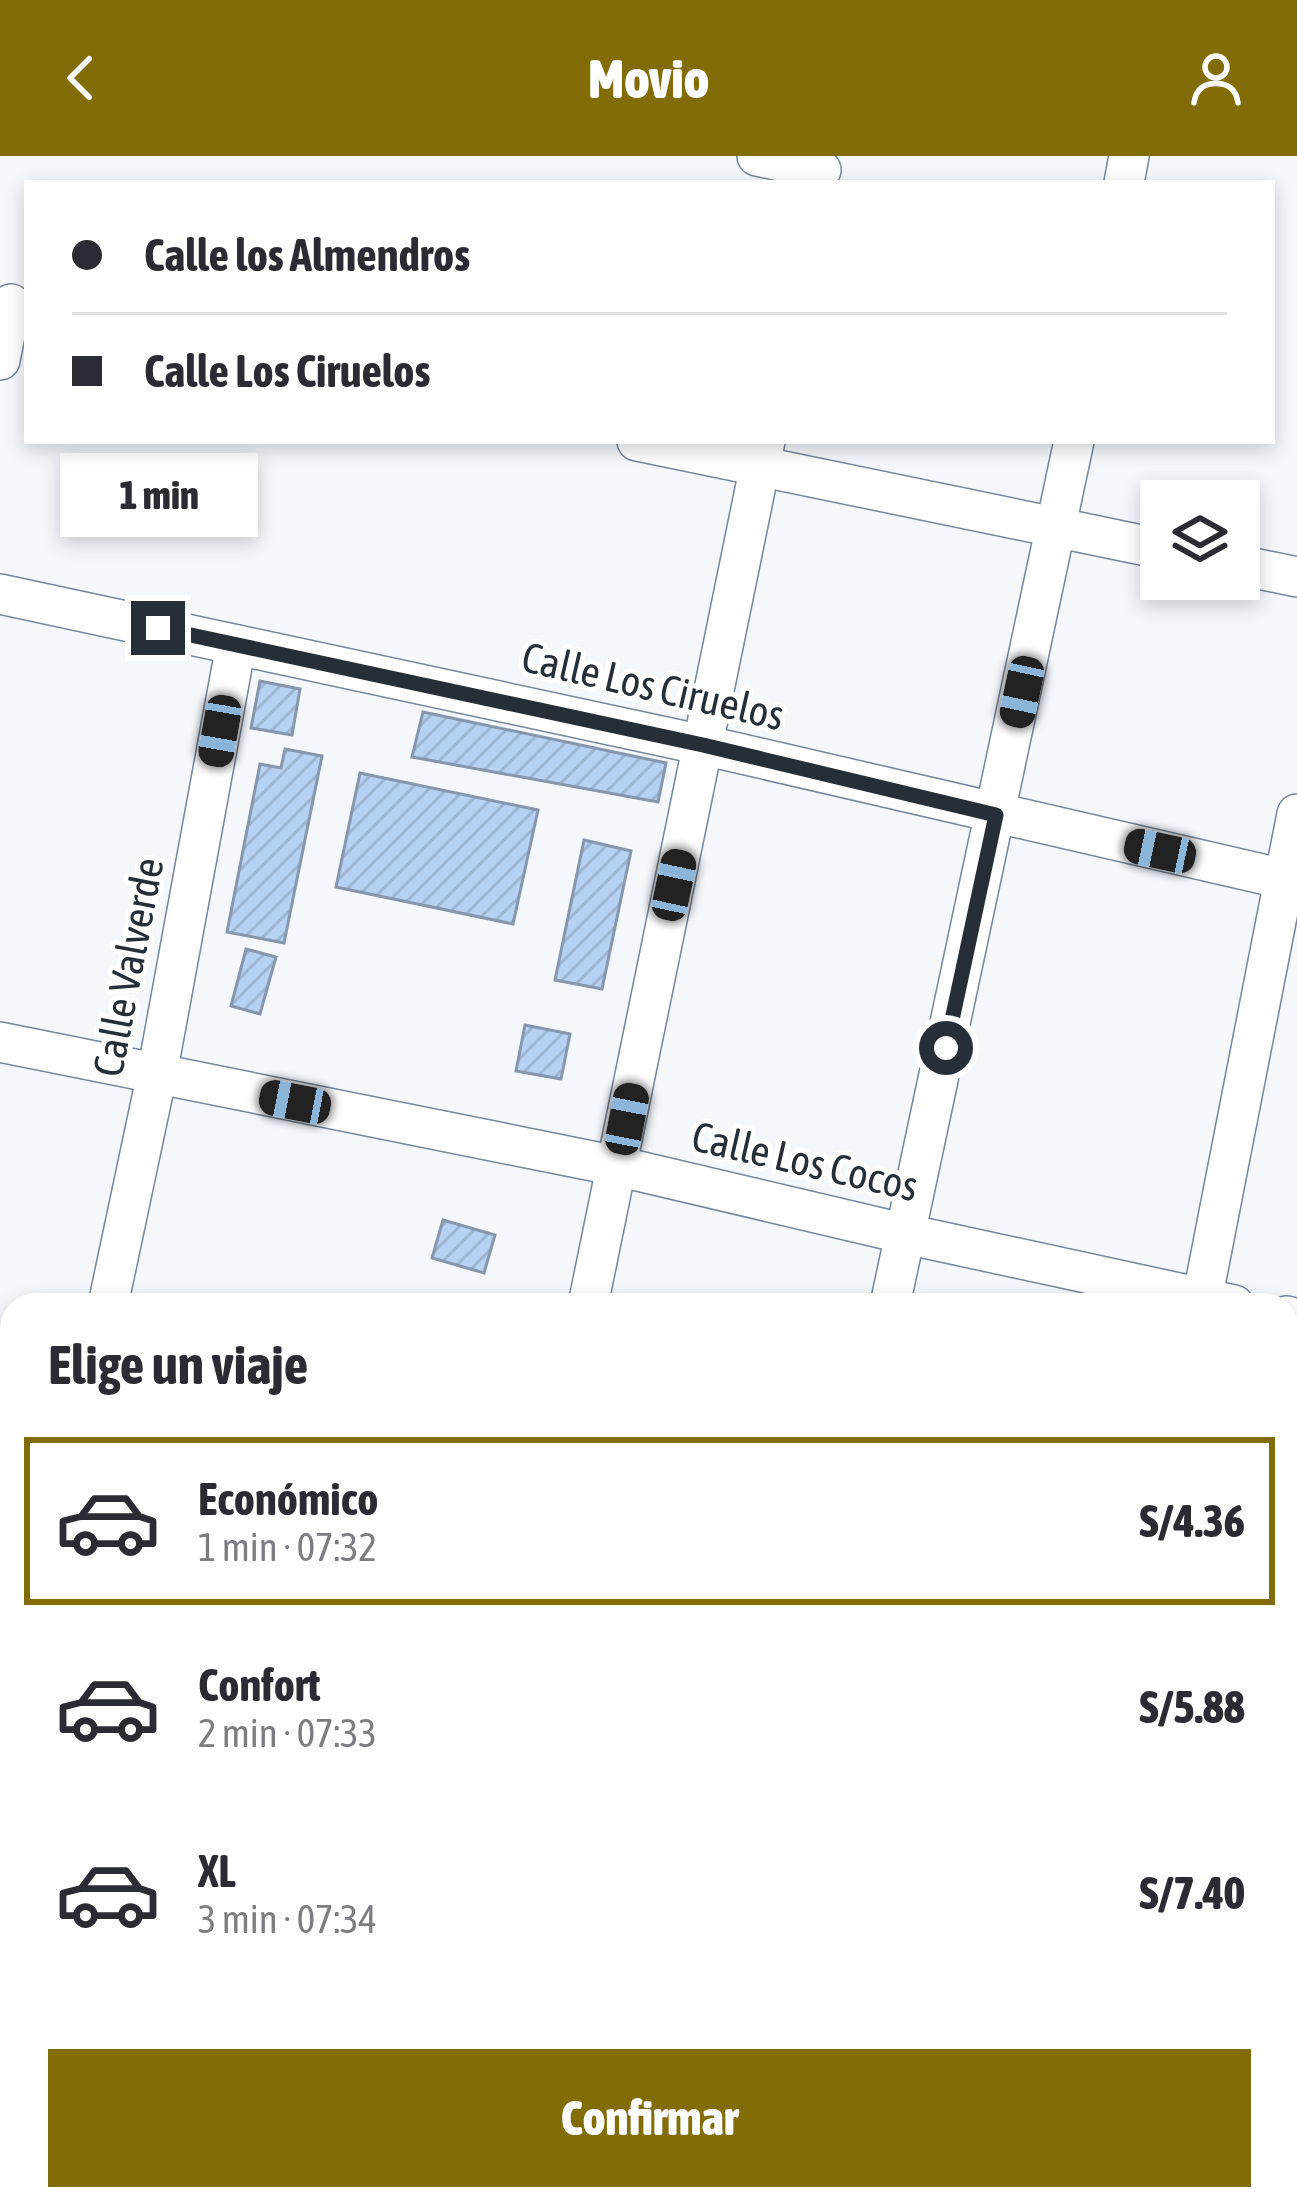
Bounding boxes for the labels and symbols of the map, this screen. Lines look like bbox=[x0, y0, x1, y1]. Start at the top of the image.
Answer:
callout: 1 min bbox=[59, 454, 257, 538]
route end bbox=[131, 601, 185, 655]
street label: Calle Los Ciruelos bbox=[517, 633, 789, 739]
car bbox=[997, 653, 1047, 731]
car bbox=[196, 692, 244, 770]
car bbox=[1121, 826, 1199, 876]
car bbox=[649, 846, 699, 924]
street label: Calle Valverde bbox=[83, 853, 173, 1081]
route start bbox=[919, 1021, 973, 1075]
car bbox=[256, 1077, 334, 1127]
car bbox=[602, 1080, 652, 1158]
street label: Calle Los Cocos bbox=[687, 1112, 923, 1210]

